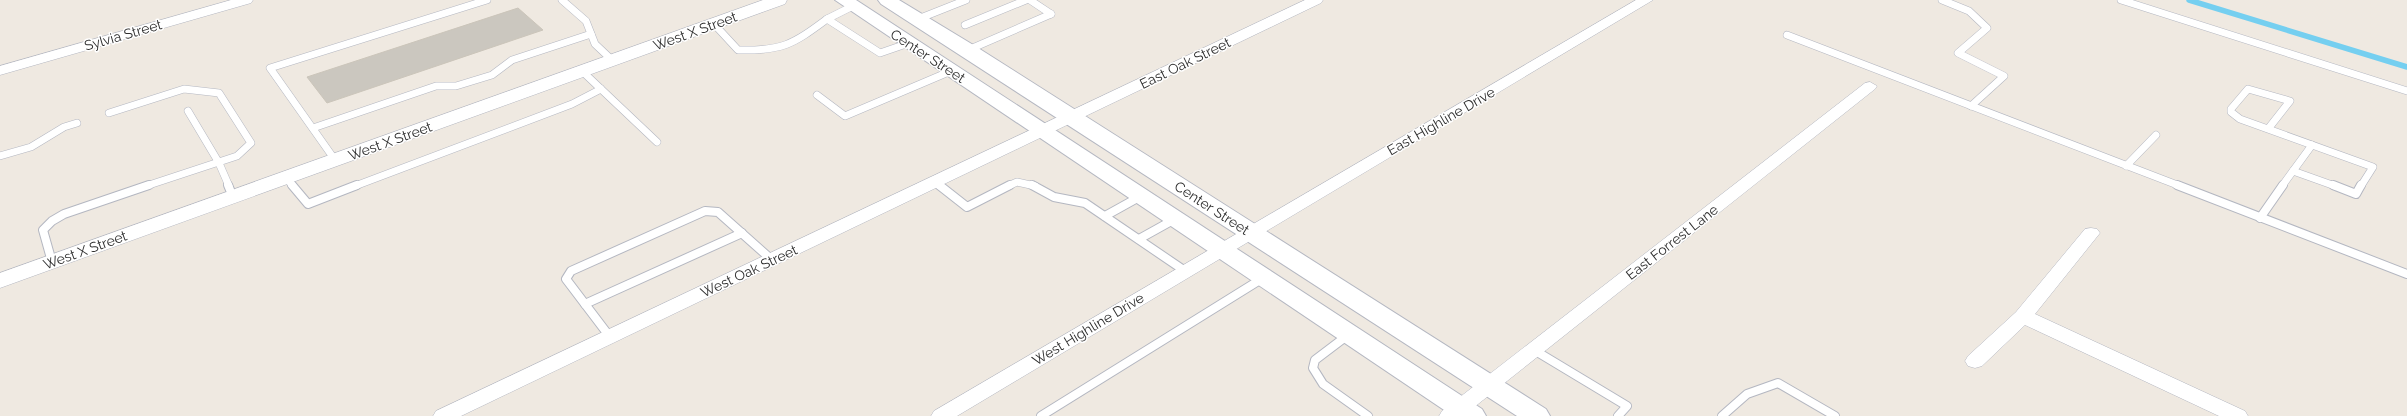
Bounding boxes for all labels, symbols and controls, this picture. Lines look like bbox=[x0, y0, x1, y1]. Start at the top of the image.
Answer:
street label: West X Street bbox=[651, 8, 739, 54]
street label: Sylvia Street bbox=[82, 16, 164, 54]
street label: Center Street bbox=[888, 26, 969, 86]
street label: East Oak Street bbox=[1137, 34, 1233, 92]
street label: East Highline Drive bbox=[1384, 84, 1498, 158]
street label: West X Street bbox=[346, 118, 434, 164]
street label: Center Street bbox=[1172, 178, 1253, 238]
street label: East Forrest Lane bbox=[1623, 201, 1721, 283]
street label: West X Street bbox=[41, 227, 129, 273]
street label: West Oak Street bbox=[698, 241, 800, 300]
street label: West Highline Drive bbox=[1029, 289, 1147, 369]

